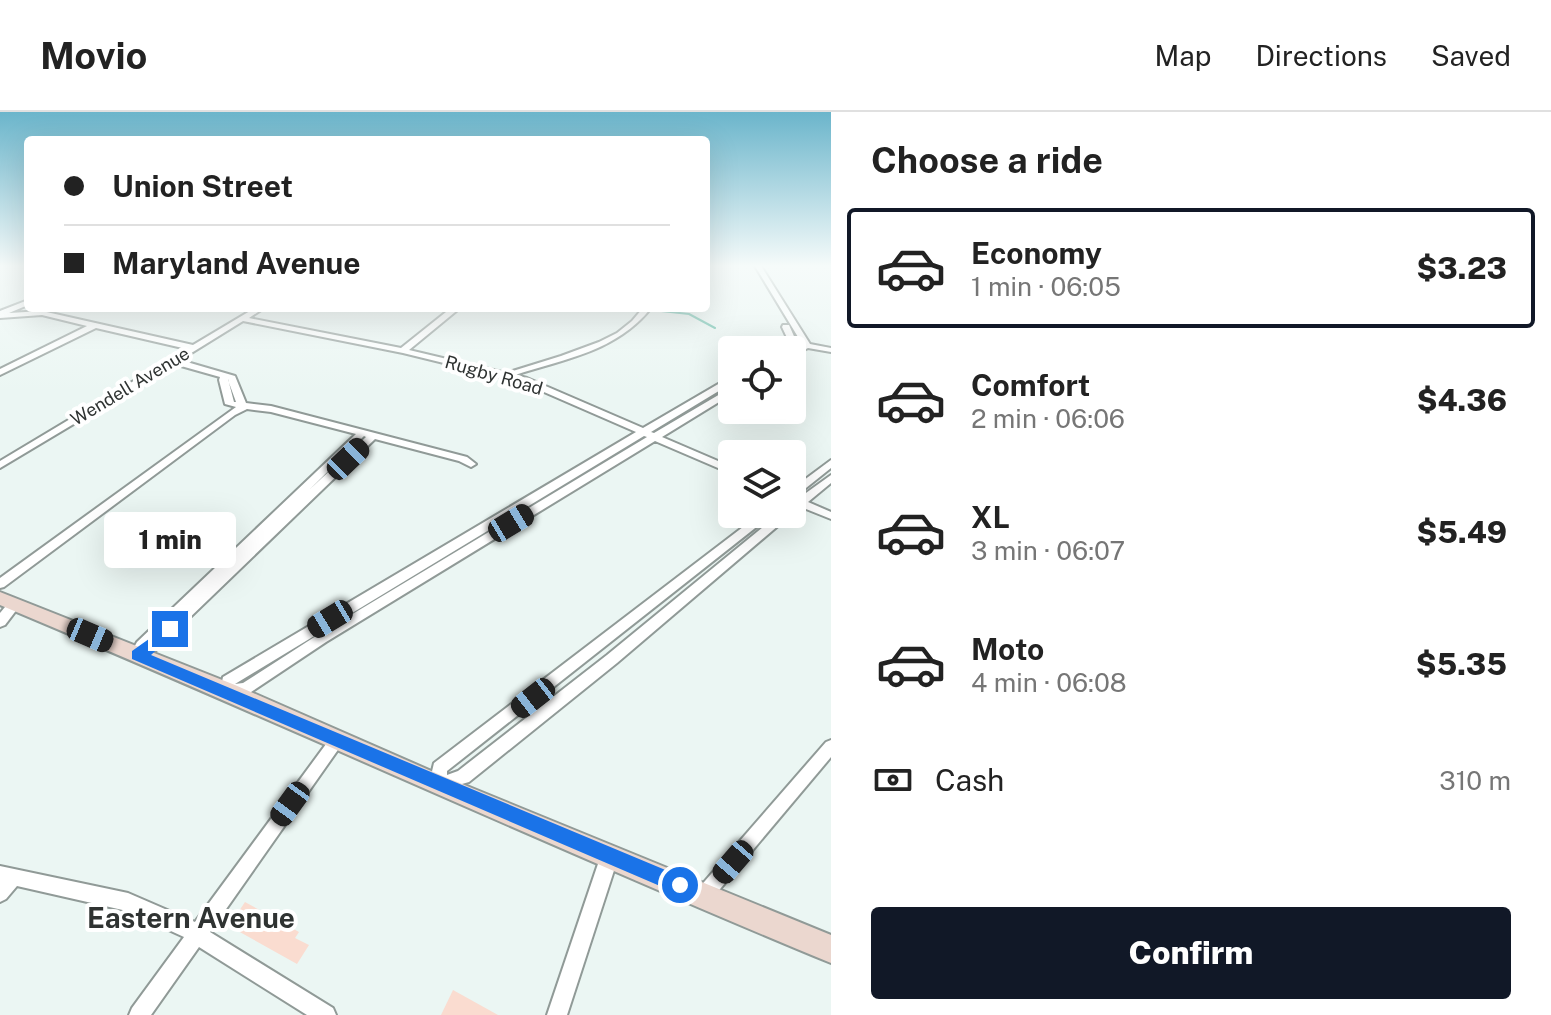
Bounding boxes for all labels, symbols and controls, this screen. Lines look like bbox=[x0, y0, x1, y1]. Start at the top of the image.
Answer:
text: Movio bbox=[40, 33, 147, 78]
text: Map bbox=[1155, 39, 1211, 72]
text: Directions bbox=[1255, 39, 1387, 72]
text: Saved bbox=[1431, 39, 1511, 72]
text: Choose a ride bbox=[871, 139, 1103, 181]
text: Union Street bbox=[112, 168, 293, 204]
icon: car bbox=[875, 232, 947, 304]
text: Economy bbox=[971, 235, 1102, 271]
text: Maryland Avenue bbox=[112, 245, 361, 281]
text: $3.23 bbox=[1417, 250, 1507, 286]
text: 1 min · 06:05 bbox=[971, 271, 1121, 302]
map controls bbox=[718, 336, 806, 528]
button: locate bbox=[718, 336, 806, 424]
street label: Wendell Avenue bbox=[67, 342, 193, 430]
street label: Rugby Road bbox=[443, 351, 545, 399]
icon: car bbox=[875, 364, 947, 436]
text: Comfort bbox=[971, 367, 1090, 403]
text: $4.36 bbox=[1417, 382, 1507, 418]
text: 2 min · 06:06 bbox=[971, 403, 1125, 434]
car bbox=[322, 434, 374, 484]
button: layers bbox=[718, 440, 806, 528]
icon: car bbox=[875, 496, 947, 568]
text: XL bbox=[971, 499, 1010, 535]
car bbox=[484, 500, 538, 546]
callout: 1 min bbox=[104, 513, 236, 569]
text: $5.49 bbox=[1417, 514, 1507, 550]
text: 1 min bbox=[138, 524, 202, 555]
text: 3 min · 06:07 bbox=[971, 535, 1125, 566]
car bbox=[303, 596, 357, 642]
route end bbox=[152, 611, 188, 647]
car bbox=[63, 615, 117, 655]
icon: car bbox=[875, 628, 947, 700]
text: Moto bbox=[971, 631, 1044, 667]
text: $5.35 bbox=[1416, 646, 1507, 682]
text: 4 min · 06:08 bbox=[971, 667, 1127, 698]
car bbox=[507, 674, 559, 722]
icon: cash bbox=[871, 758, 915, 802]
text: Cash bbox=[935, 762, 1004, 798]
text: 310 m bbox=[1439, 765, 1511, 796]
car bbox=[266, 778, 314, 830]
car bbox=[708, 836, 758, 888]
route start bbox=[662, 867, 698, 903]
district label: Eastern Avenue bbox=[87, 901, 295, 934]
button: Confirm bbox=[871, 907, 1511, 999]

